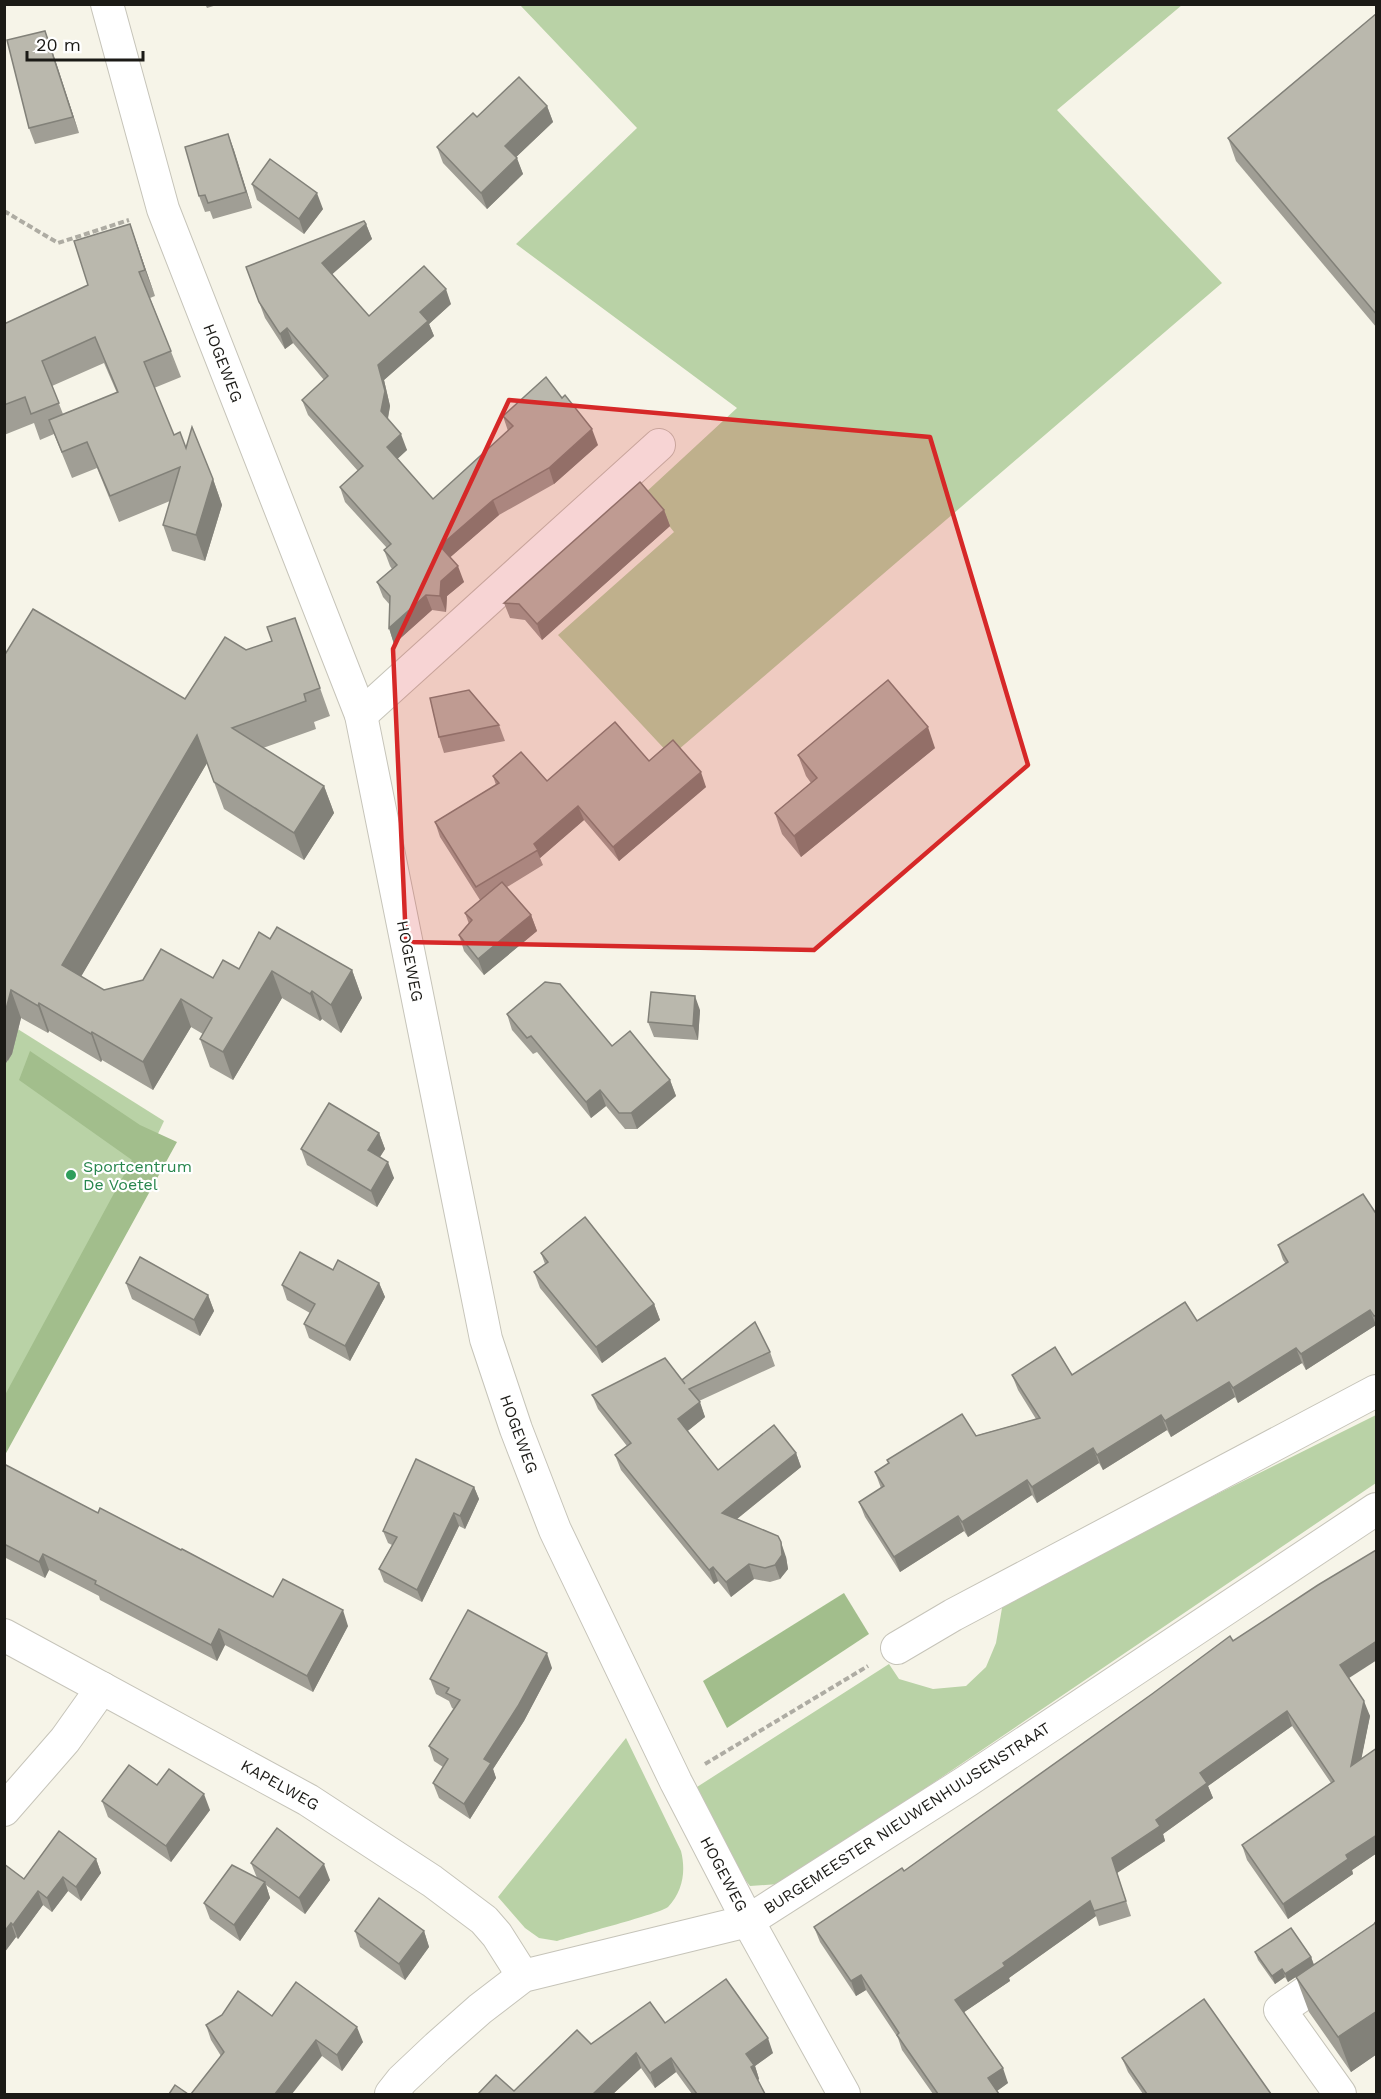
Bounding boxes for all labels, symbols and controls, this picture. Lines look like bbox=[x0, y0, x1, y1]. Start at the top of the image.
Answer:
scale bar bbox=[27, 24, 142, 62]
text: 20 m bbox=[36, 34, 81, 55]
street label: HOGEWEG bbox=[199, 321, 247, 405]
street label: HOGEWEG bbox=[393, 919, 427, 1003]
place label: Sportcentrum De Voetel bbox=[83, 1157, 192, 1194]
marker: Sportcentrum De Voetel bbox=[64, 1168, 78, 1182]
street label: HOGEWEG bbox=[496, 1392, 542, 1476]
street label: BURGEMEESTER NIEUWENHUIJSENSTRAAT bbox=[760, 1718, 1054, 1918]
street label: KAPELWEG bbox=[238, 1756, 322, 1814]
street label: HOGEWEG bbox=[696, 1833, 752, 1915]

